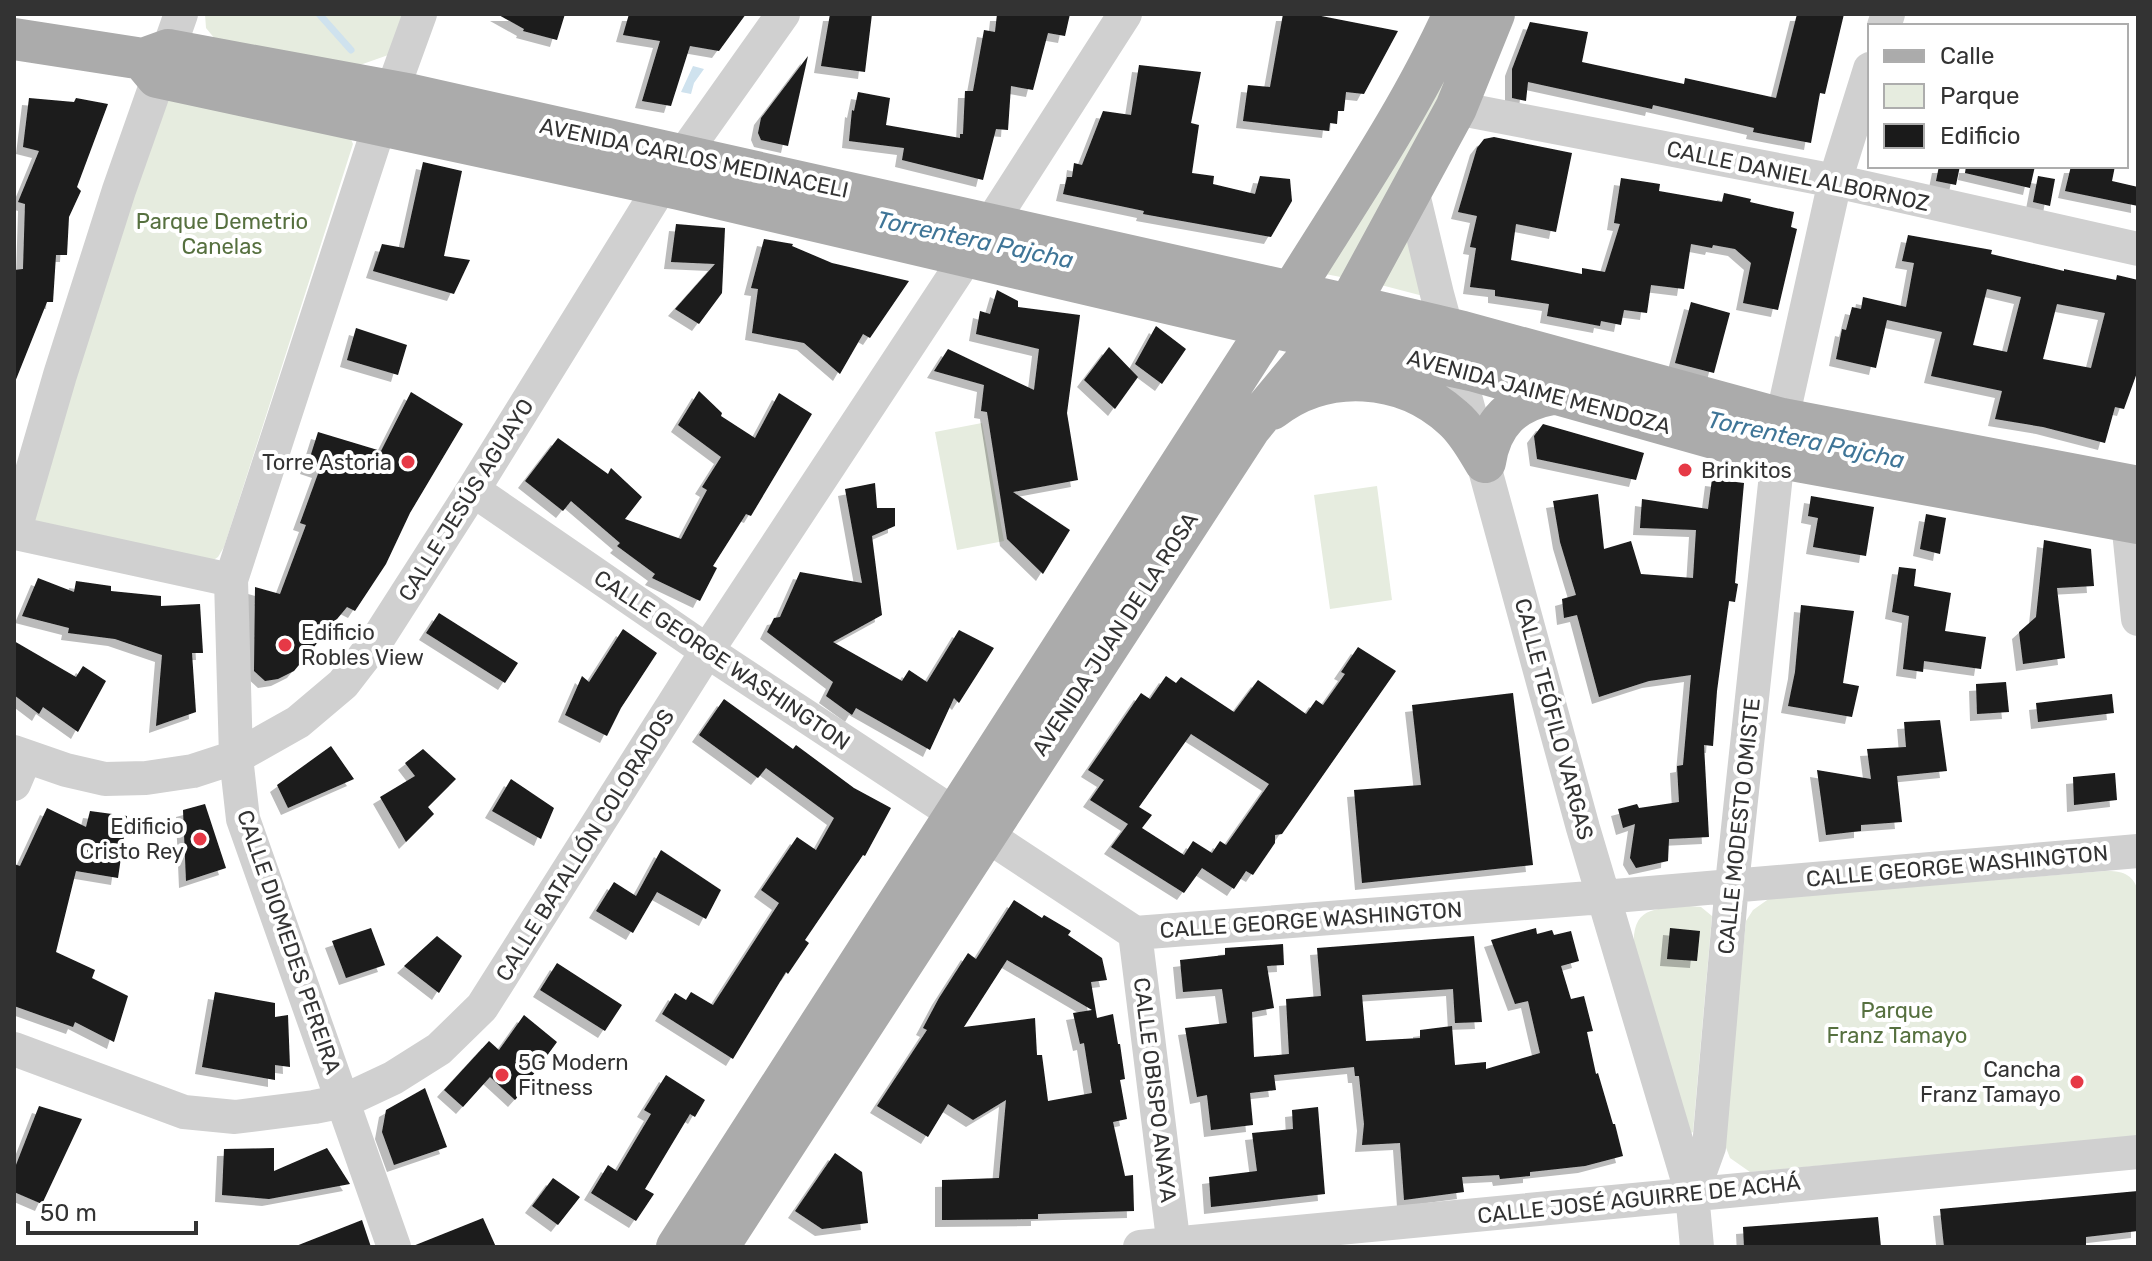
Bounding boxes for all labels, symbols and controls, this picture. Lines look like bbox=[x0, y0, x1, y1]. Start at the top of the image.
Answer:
legend bbox=[1868, 24, 2128, 168]
text: Calle bbox=[1940, 42, 1994, 70]
text: Parque bbox=[1940, 82, 2019, 110]
street label: AVENIDA CARLOS MEDINACELI bbox=[537, 112, 851, 204]
text: Edificio bbox=[1940, 122, 2021, 150]
street label: CALLE DANIEL ALBORNOZ bbox=[1664, 135, 1932, 217]
water label: Torrentera Pajcha bbox=[874, 205, 1076, 275]
park label: Parque Demetrio Canelas bbox=[136, 208, 308, 260]
street label: AVENIDA JAIME MENDOZA bbox=[1404, 344, 1674, 440]
street label: CALLE JESÚS AGUAYO bbox=[393, 394, 539, 606]
water label: Torrentera Pajcha bbox=[1705, 405, 1907, 475]
place label: Torre Astoria bbox=[262, 449, 392, 476]
marker: Torre Astoria bbox=[399, 453, 417, 471]
place label: Brinkitos bbox=[1701, 457, 1792, 484]
marker: Brinkitos bbox=[1676, 461, 1694, 479]
street label: AVENIDA JUAN DE LA ROSA bbox=[1026, 507, 1204, 761]
street label: CALLE GEORGE WASHINGTON bbox=[589, 564, 855, 756]
street label: CALLE TEÓFILO VARGAS bbox=[1509, 595, 1599, 843]
place label: Edificio Robles View bbox=[301, 619, 424, 671]
marker: Edificio Robles View bbox=[276, 636, 294, 654]
street label: CALLE MODESTO OMISTE bbox=[1712, 696, 1766, 956]
street label: CALLE BATALLÓN COLORADOS bbox=[490, 704, 680, 986]
street label: CALLE DIOMEDES PEREIRA bbox=[231, 806, 347, 1078]
place label: Edificio Cristo Rey bbox=[80, 813, 184, 865]
marker: Edificio Cristo Rey bbox=[191, 830, 209, 848]
street label: CALLE GEORGE WASHINGTON bbox=[1805, 839, 2109, 893]
street label: CALLE GEORGE WASHINGTON bbox=[1159, 896, 1463, 944]
street label: CALLE OBISPO ANAYA bbox=[1128, 976, 1182, 1204]
park label: Parque Franz Tamayo bbox=[1827, 997, 1967, 1049]
place label: 5G Modern Fitness bbox=[518, 1049, 629, 1101]
place label: Cancha Franz Tamayo bbox=[1920, 1056, 2061, 1108]
marker: 5G Modern Fitness bbox=[493, 1066, 511, 1084]
marker: Cancha Franz Tamayo bbox=[2068, 1073, 2086, 1091]
street label: CALLE JOSÉ AGUIRRE DE ACHÁ bbox=[1476, 1169, 1802, 1229]
scale bar bbox=[28, 1185, 196, 1235]
text: 50 m bbox=[40, 1199, 97, 1227]

